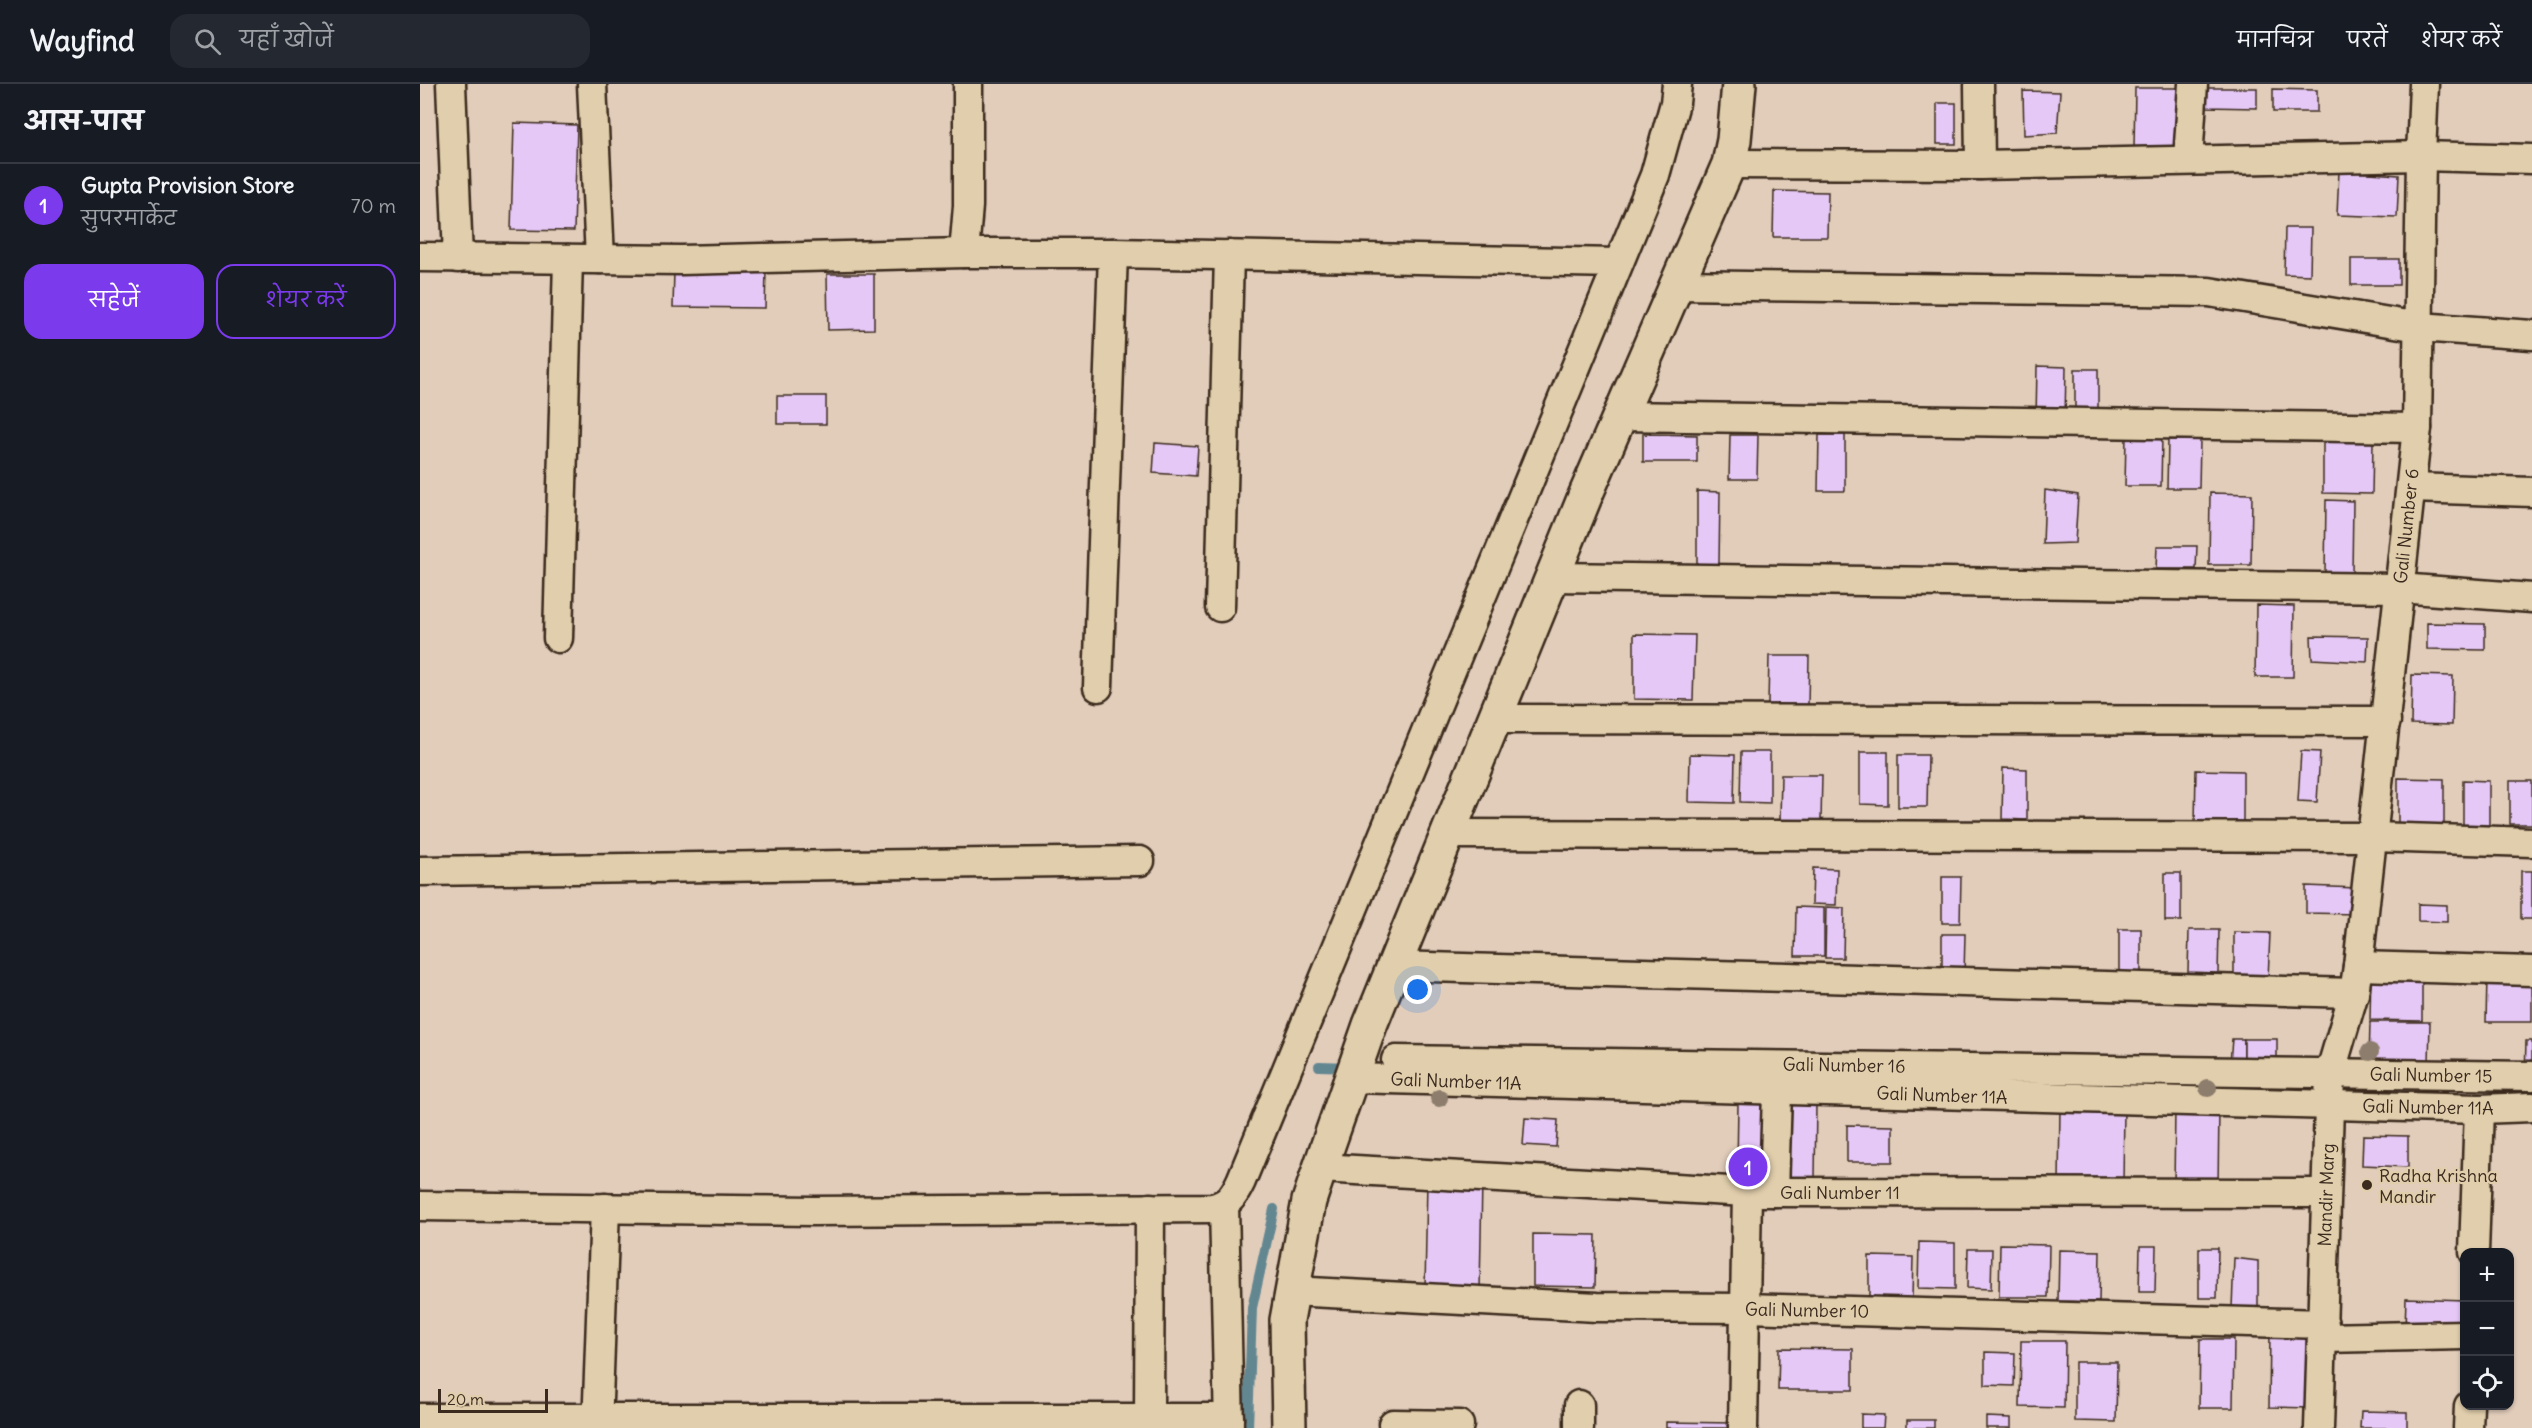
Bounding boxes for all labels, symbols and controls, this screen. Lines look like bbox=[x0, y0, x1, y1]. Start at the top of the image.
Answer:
search box bbox=[170, 14, 590, 68]
text: Wayfind bbox=[30, 23, 134, 59]
icon: search bbox=[191, 25, 224, 58]
text: यहाँ खोजें bbox=[239, 25, 334, 53]
text: मानचित्र bbox=[2236, 26, 2313, 53]
text: परतें bbox=[2346, 26, 2388, 53]
text: शेयर करें bbox=[2421, 26, 2502, 53]
text: आस-पास bbox=[24, 104, 144, 137]
text: Gupta Provision Store bbox=[81, 171, 294, 199]
text: 1 bbox=[40, 193, 47, 218]
text: 70 m bbox=[351, 193, 396, 218]
text: सुपरमार्केट bbox=[81, 205, 177, 230]
button: सहेजें bbox=[24, 264, 204, 339]
button: शेयर करें bbox=[216, 264, 396, 339]
street label: Gali Number 6 bbox=[2389, 467, 2423, 585]
your location bbox=[1403, 975, 1432, 1004]
street label: Gali Number 16 bbox=[1782, 1052, 1906, 1078]
street label: Gali Number 15 bbox=[2369, 1062, 2493, 1088]
street label: Gali Number 11A bbox=[1390, 1067, 1522, 1095]
street label: Gali Number 11A bbox=[1876, 1081, 2008, 1109]
street label: Gali Number 11A bbox=[2362, 1094, 2494, 1120]
street label: Mandir Marg bbox=[2313, 1143, 2339, 1247]
pin: 1 bbox=[1728, 1144, 1768, 1190]
place label: Radha Krishna Mandir bbox=[2379, 1164, 2498, 1208]
marker: Radha Krishna Mandir bbox=[2360, 1178, 2374, 1192]
street label: Gali Number 11 bbox=[1780, 1181, 1900, 1204]
map controls bbox=[2460, 1248, 2514, 1410]
button: + bbox=[2460, 1248, 2514, 1302]
street label: Gali Number 10 bbox=[1745, 1297, 1869, 1323]
button: − bbox=[2460, 1302, 2514, 1356]
button: locate bbox=[2460, 1356, 2514, 1410]
scale bar bbox=[438, 1386, 548, 1414]
text: 20 m bbox=[447, 1389, 484, 1409]

